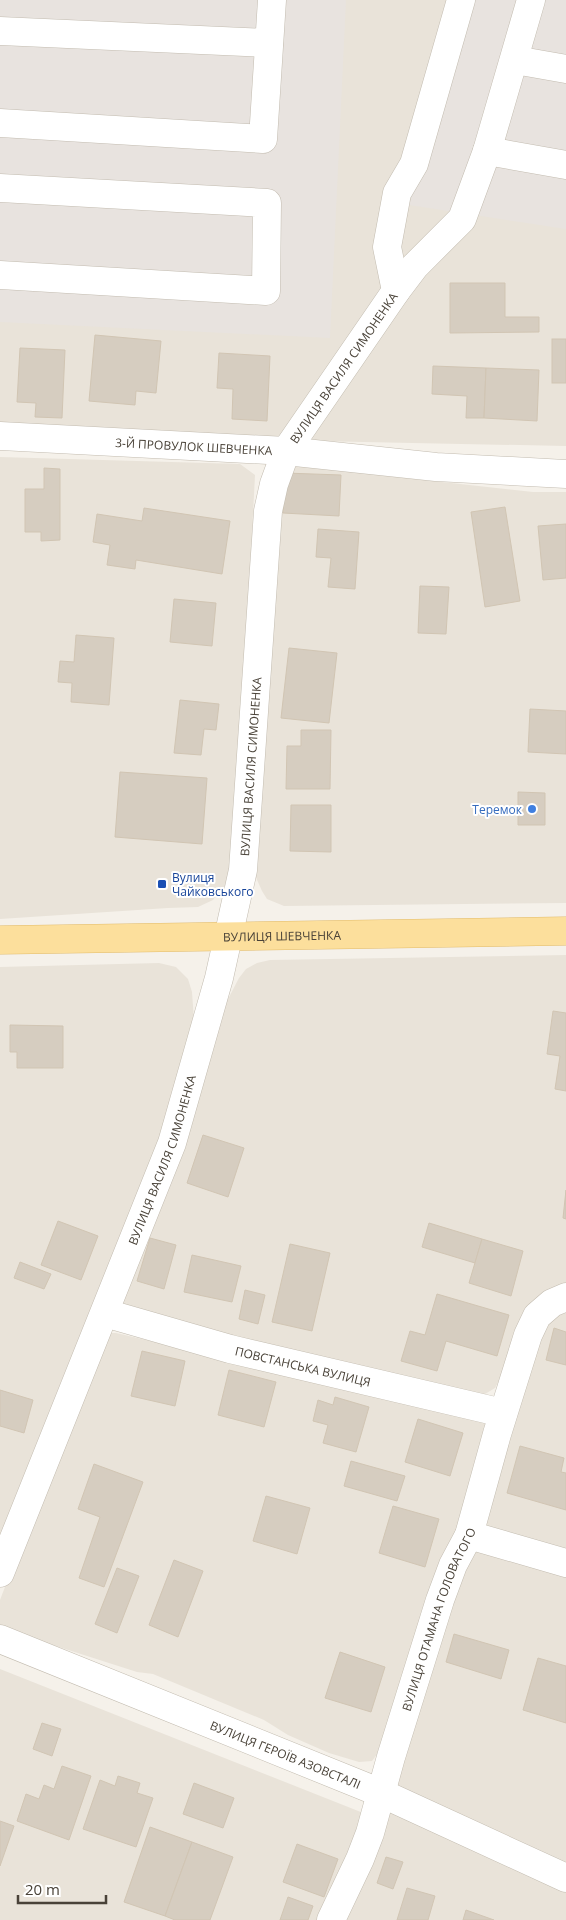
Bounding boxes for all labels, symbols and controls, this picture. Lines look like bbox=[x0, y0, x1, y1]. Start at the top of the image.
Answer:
street label: ВУЛИЦЯ ВАСИЛЯ СИМОНЕНКА bbox=[285, 289, 401, 447]
street label: 3-Й ПРОВУЛОК ШЕВЧЕНКА bbox=[115, 434, 273, 459]
street label: ВУЛИЦЯ ВАСИЛЯ СИМОНЕНКА bbox=[235, 676, 265, 857]
place label: Теремок bbox=[472, 801, 523, 818]
marker: Теремок bbox=[526, 803, 538, 815]
place label: Вулиця Чайковського bbox=[172, 869, 254, 900]
marker: Вулиця Чайковського bbox=[156, 878, 168, 890]
street label: ВУЛИЦЯ ШЕВЧЕНКА bbox=[223, 926, 341, 945]
street label: ВУЛИЦЯ ВАСИЛЯ СИМОНЕНКА bbox=[124, 1072, 200, 1247]
street label: ПОВСТАНСЬКА ВУЛИЦЯ bbox=[233, 1342, 373, 1390]
street label: ВУЛИЦЯ ОТАМАНА ГОЛОВАТОГО bbox=[397, 1526, 479, 1713]
street label: ВУЛИЦЯ ГЕРОЇВ АЗОВСТАЛІ bbox=[208, 1716, 364, 1793]
scale bar bbox=[18, 1872, 105, 1904]
text: 20 m bbox=[25, 1879, 60, 1899]

